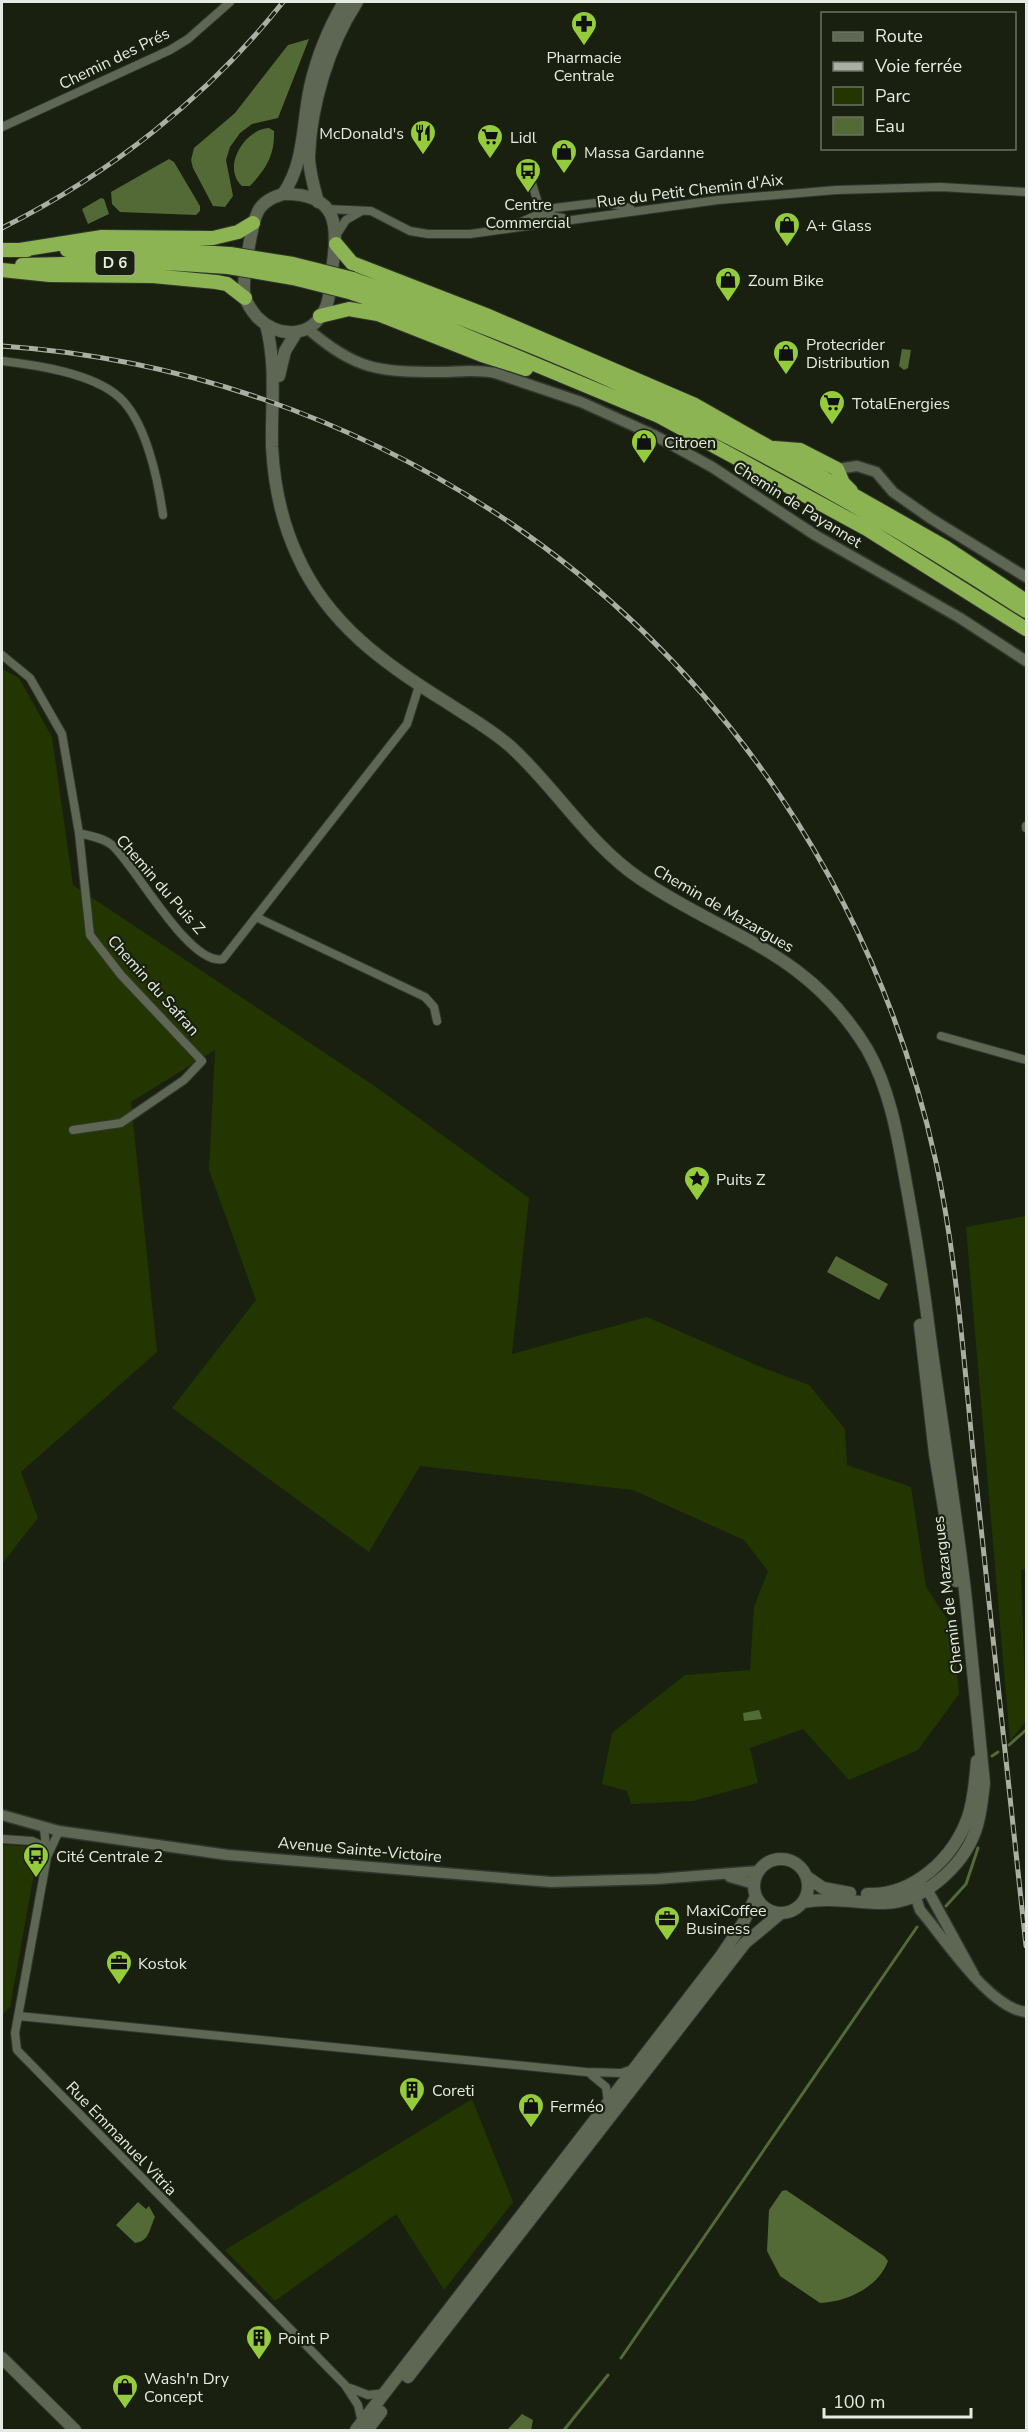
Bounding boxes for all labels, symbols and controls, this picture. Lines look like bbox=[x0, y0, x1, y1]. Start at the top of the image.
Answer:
pharmacy icon: Pharmacie Centrale bbox=[569, 9, 599, 47]
legend bbox=[821, 12, 1016, 150]
street label: Chemin des Prés bbox=[55, 23, 173, 95]
text: Route bbox=[875, 24, 923, 48]
place label: Pharmacie Centrale bbox=[546, 47, 622, 87]
text: Voie ferrée bbox=[874, 54, 962, 78]
text: Parc bbox=[875, 84, 910, 108]
text: Eau bbox=[875, 114, 905, 138]
restaurant icon: McDonald's bbox=[408, 118, 438, 156]
supermarket icon: Lidl bbox=[475, 122, 505, 160]
place label: McDonald's bbox=[319, 123, 404, 145]
place label: Lidl bbox=[510, 127, 537, 149]
shop icon: Massa Gardanne bbox=[549, 137, 579, 175]
place label: Massa Gardanne bbox=[584, 142, 704, 164]
bus stop icon: Centre Commercial bbox=[513, 156, 543, 194]
street label: Rue du Petit Chemin d'Aix bbox=[596, 169, 785, 213]
place label: Centre Commercial bbox=[486, 194, 571, 234]
shop icon: A+ Glass bbox=[772, 210, 802, 248]
place label: A+ Glass bbox=[806, 215, 872, 237]
road number: D 6 bbox=[96, 251, 134, 275]
shop icon: Zoum Bike bbox=[713, 265, 743, 303]
place label: Zoum Bike bbox=[748, 270, 824, 292]
place label: Protecrider Distribution bbox=[806, 334, 890, 374]
shop icon: Protecrider Distribution bbox=[771, 338, 801, 376]
supermarket icon: TotalEnergies bbox=[817, 388, 847, 426]
place label: TotalEnergies bbox=[852, 393, 950, 415]
shop icon: Citroen bbox=[629, 427, 659, 465]
place label: Citroen bbox=[664, 432, 716, 454]
street label: Chemin de Payannet bbox=[729, 456, 866, 554]
street label: Chemin du Puis Z bbox=[111, 830, 210, 940]
street label: Chemin de Mazargues bbox=[649, 860, 798, 958]
street label: Chemin du Safran bbox=[102, 931, 204, 1041]
place icon: Puits Z bbox=[682, 1164, 712, 1202]
place label: Puits Z bbox=[716, 1169, 766, 1191]
street label: Chemin de Mazargues bbox=[927, 1515, 969, 1675]
street label: Avenue Sainte-Victoire bbox=[277, 1832, 443, 1868]
bus stop icon: Cité Centrale 2 bbox=[21, 1841, 51, 1879]
place label: Cité Centrale 2 bbox=[56, 1846, 163, 1868]
place label: MaxiCoffee Business bbox=[686, 1900, 767, 1940]
office icon: MaxiCoffee Business bbox=[652, 1904, 682, 1942]
office icon: Kostok bbox=[104, 1948, 134, 1986]
place label: Kostok bbox=[138, 1953, 188, 1975]
building icon: Coreti bbox=[397, 2075, 427, 2113]
street label: Rue Emmanuel Vitria bbox=[61, 2077, 182, 2201]
place label: Coreti bbox=[432, 2080, 475, 2102]
shop icon: Ferméo bbox=[516, 2091, 546, 2129]
place label: Ferméo bbox=[550, 2096, 604, 2118]
building icon: Point P bbox=[244, 2323, 274, 2361]
place label: Point P bbox=[278, 2328, 329, 2350]
place label: Wash'n Dry Concept bbox=[144, 2368, 230, 2408]
shop icon: Wash'n Dry Concept bbox=[110, 2372, 140, 2410]
scale bar bbox=[824, 2381, 971, 2419]
text: 100 m bbox=[833, 2390, 885, 2414]

